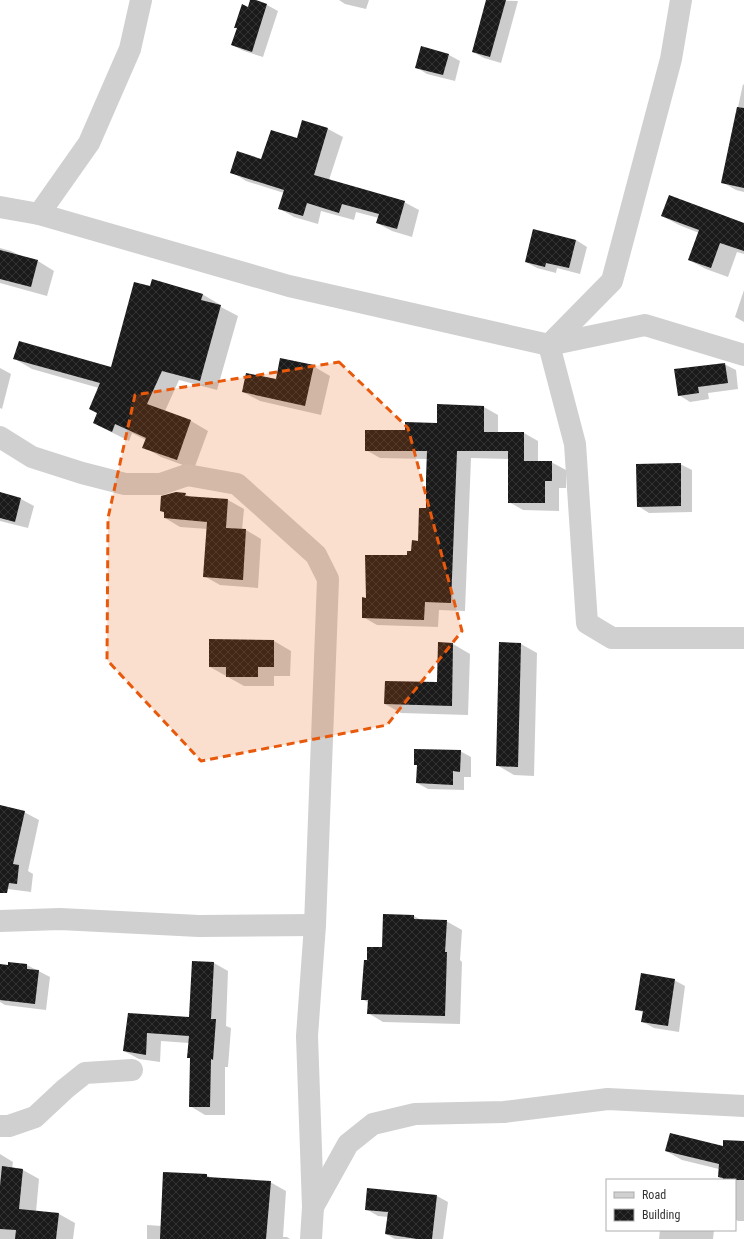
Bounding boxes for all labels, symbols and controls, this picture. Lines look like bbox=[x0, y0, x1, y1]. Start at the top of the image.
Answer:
legend bbox=[606, 1179, 736, 1231]
text: Road bbox=[642, 1188, 666, 1202]
text: Building bbox=[642, 1208, 680, 1222]

